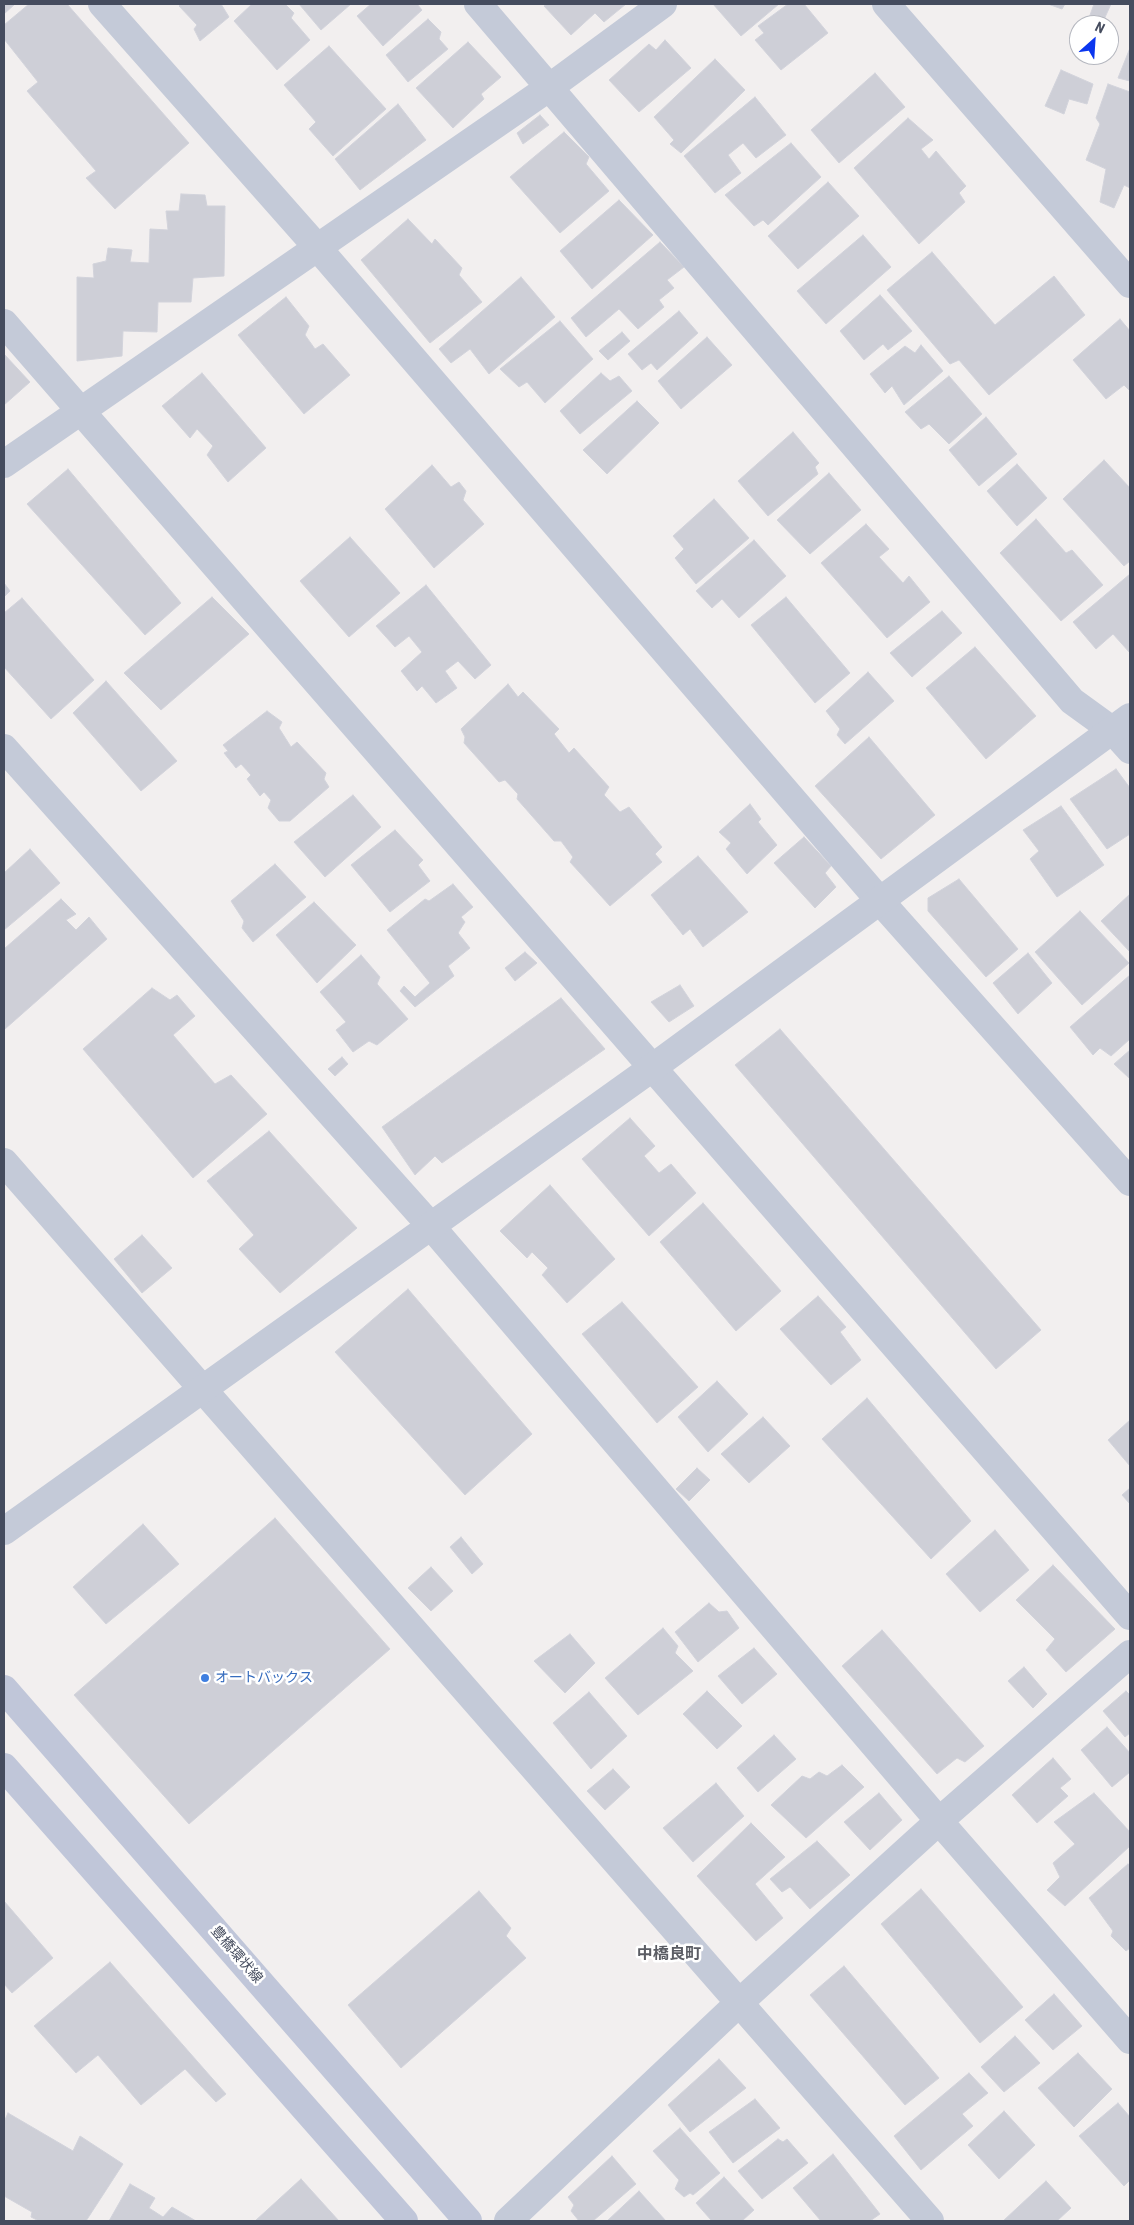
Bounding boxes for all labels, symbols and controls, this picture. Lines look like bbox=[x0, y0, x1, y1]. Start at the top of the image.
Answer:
north arrow bbox=[1069, 15, 1119, 65]
text: N bbox=[1093, 18, 1107, 36]
place label: オートバックス bbox=[215, 1670, 313, 1686]
marker: オートバックス bbox=[199, 1672, 211, 1684]
street label: 豊橋環状線 bbox=[207, 1923, 265, 1987]
district label: 中橋良町 bbox=[637, 1945, 701, 1965]

